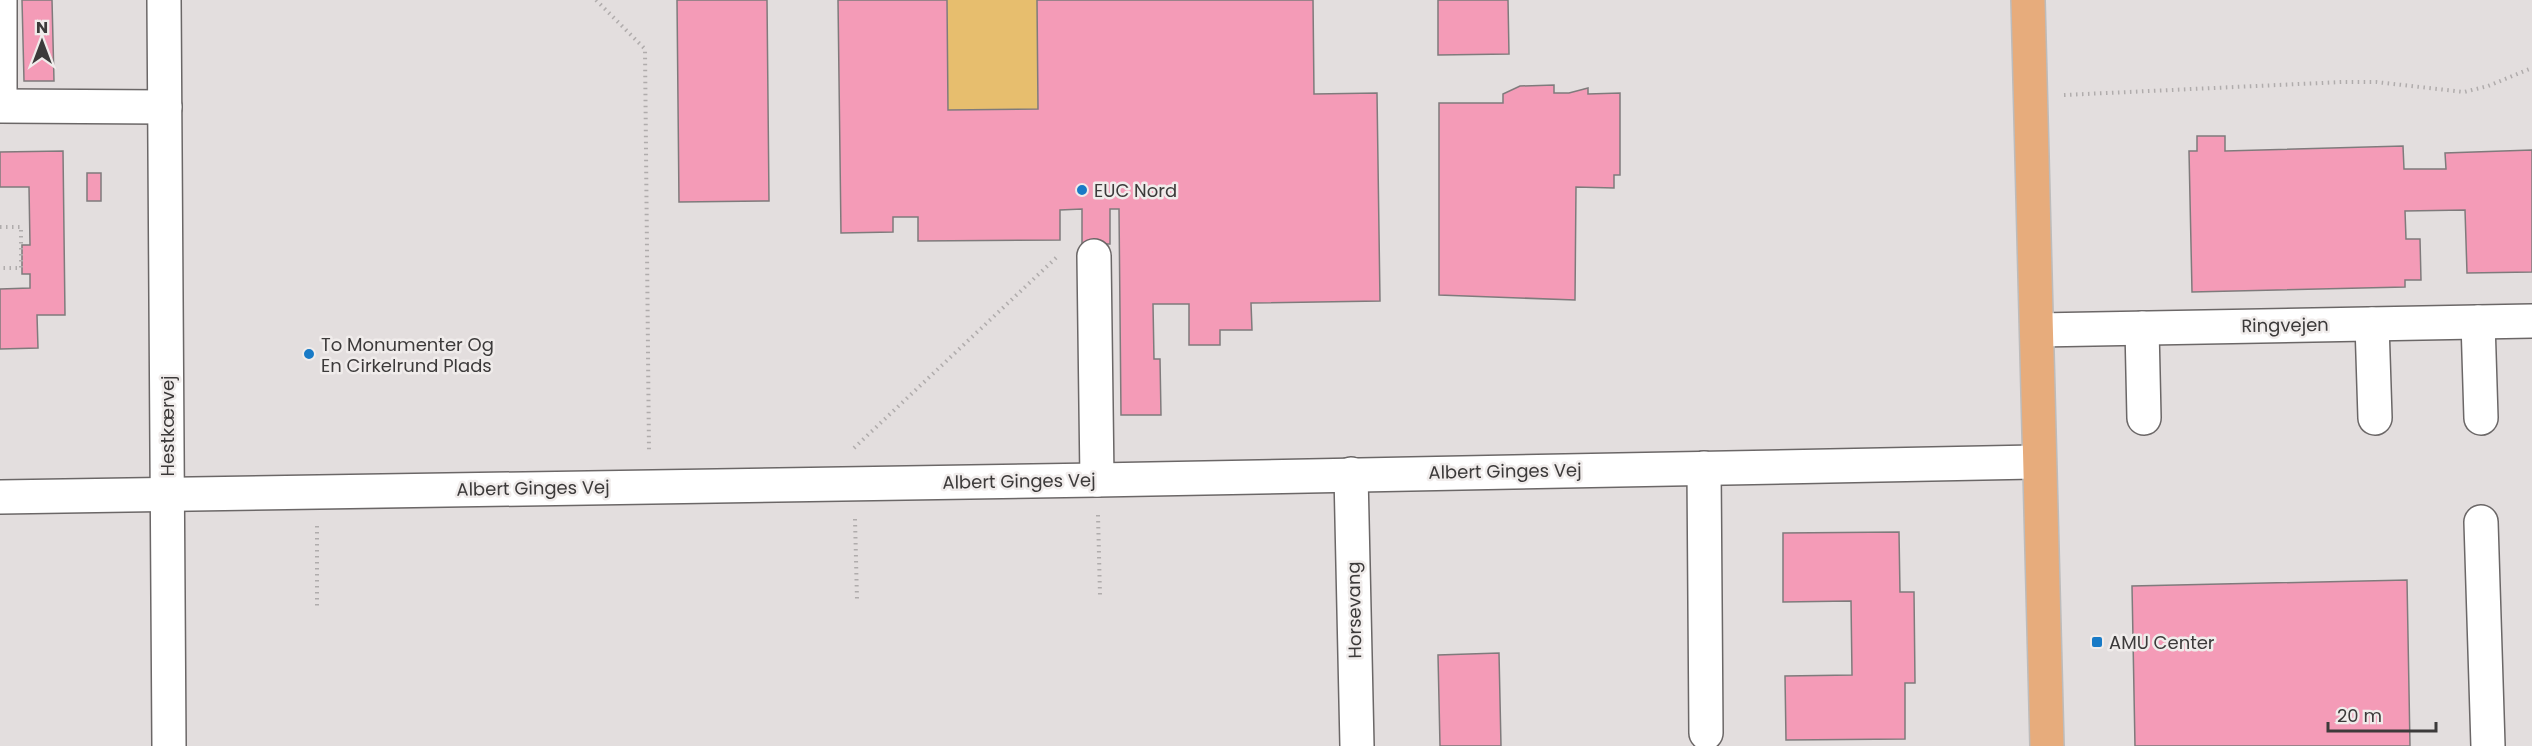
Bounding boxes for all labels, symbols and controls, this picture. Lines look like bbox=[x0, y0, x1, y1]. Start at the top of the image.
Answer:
north arrow bbox=[12, 12, 72, 72]
text: N bbox=[36, 16, 48, 39]
place label: EUC Nord bbox=[1094, 178, 1177, 203]
marker: EUC Nord bbox=[1075, 183, 1089, 197]
street label: Ringvejen bbox=[2241, 312, 2329, 338]
place label: To Monumenter Og En Cirkelrund Plads bbox=[321, 332, 494, 378]
marker: To Monumenter Og En Cirkelrund Plads bbox=[302, 347, 316, 361]
street label: Hestkærvej bbox=[155, 375, 180, 477]
street label: Albert Ginges Vej bbox=[1428, 457, 1582, 485]
street label: Albert Ginges Vej bbox=[942, 467, 1096, 495]
street label: Albert Ginges Vej bbox=[456, 474, 610, 502]
street label: Horsevang bbox=[1341, 561, 1367, 659]
place label: AMU Center bbox=[2109, 630, 2215, 655]
marker: AMU Center bbox=[2090, 635, 2104, 649]
scale bar bbox=[2328, 695, 2436, 733]
text: 20 m bbox=[2337, 703, 2382, 728]

